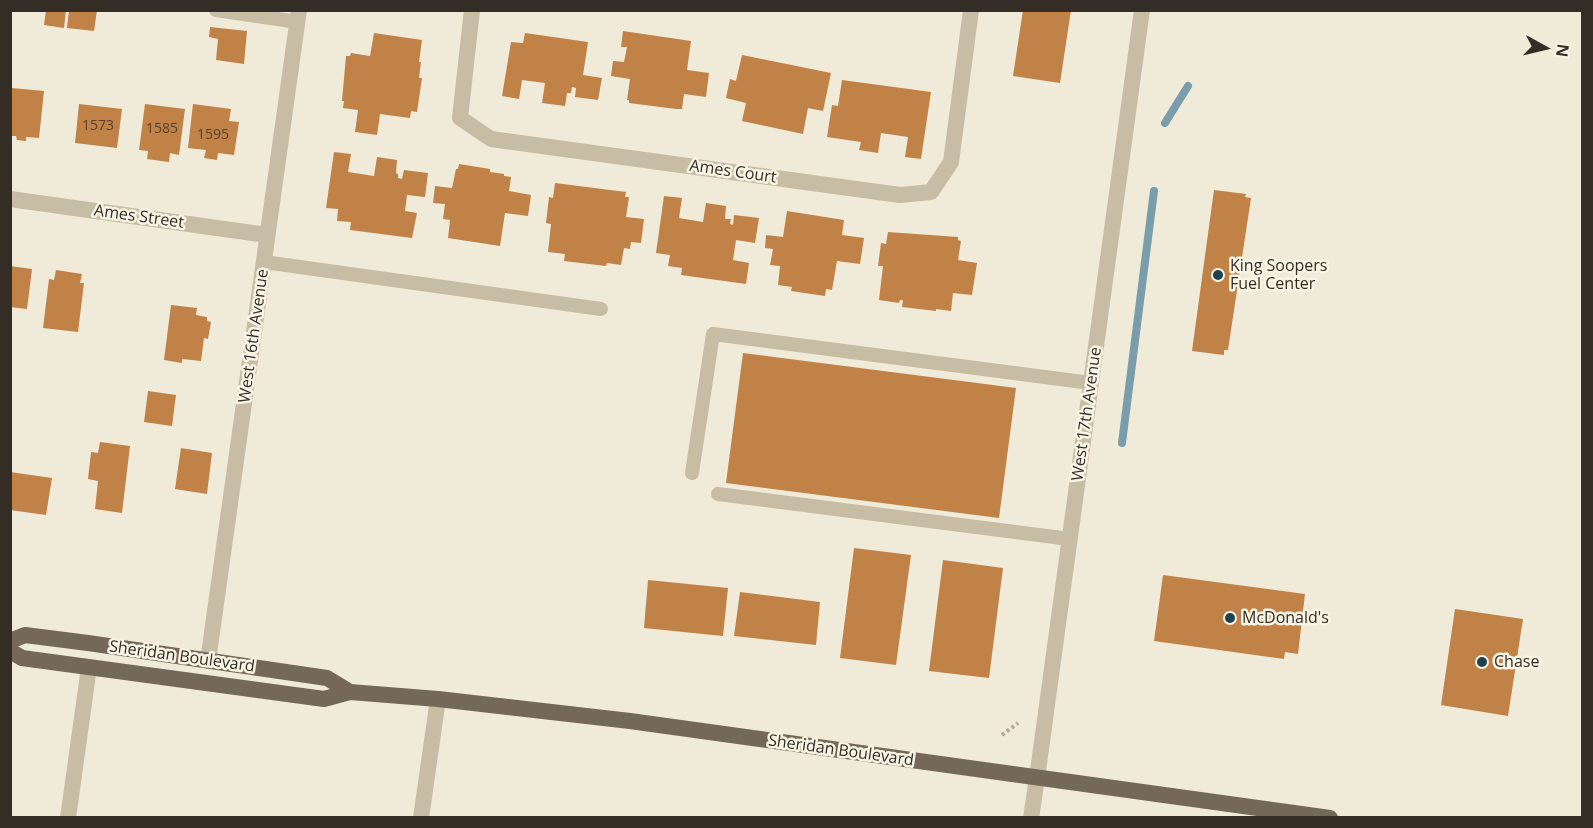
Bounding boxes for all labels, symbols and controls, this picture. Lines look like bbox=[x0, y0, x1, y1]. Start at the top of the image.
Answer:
north arrow bbox=[1515, 18, 1575, 78]
text: N bbox=[1551, 43, 1575, 58]
house number: 1573 bbox=[82, 118, 114, 134]
house number: 1585 bbox=[146, 121, 178, 137]
house number: 1595 bbox=[197, 127, 229, 143]
street label: Ames Court bbox=[688, 156, 778, 188]
street label: Ames Street bbox=[93, 201, 185, 233]
place label: King Soopers Fuel Center bbox=[1230, 256, 1327, 294]
street label: West 16th Avenue bbox=[235, 268, 273, 404]
marker: King Soopers Fuel Center bbox=[1211, 268, 1225, 282]
street label: West 17th Avenue bbox=[1068, 346, 1106, 482]
place label: McDonald's bbox=[1242, 608, 1329, 628]
marker: McDonald's bbox=[1223, 611, 1237, 625]
street label: Sheridan Boulevard bbox=[108, 637, 256, 677]
place label: Chase bbox=[1494, 652, 1539, 672]
marker: Chase bbox=[1475, 655, 1489, 669]
street label: Sheridan Boulevard bbox=[767, 731, 915, 771]

